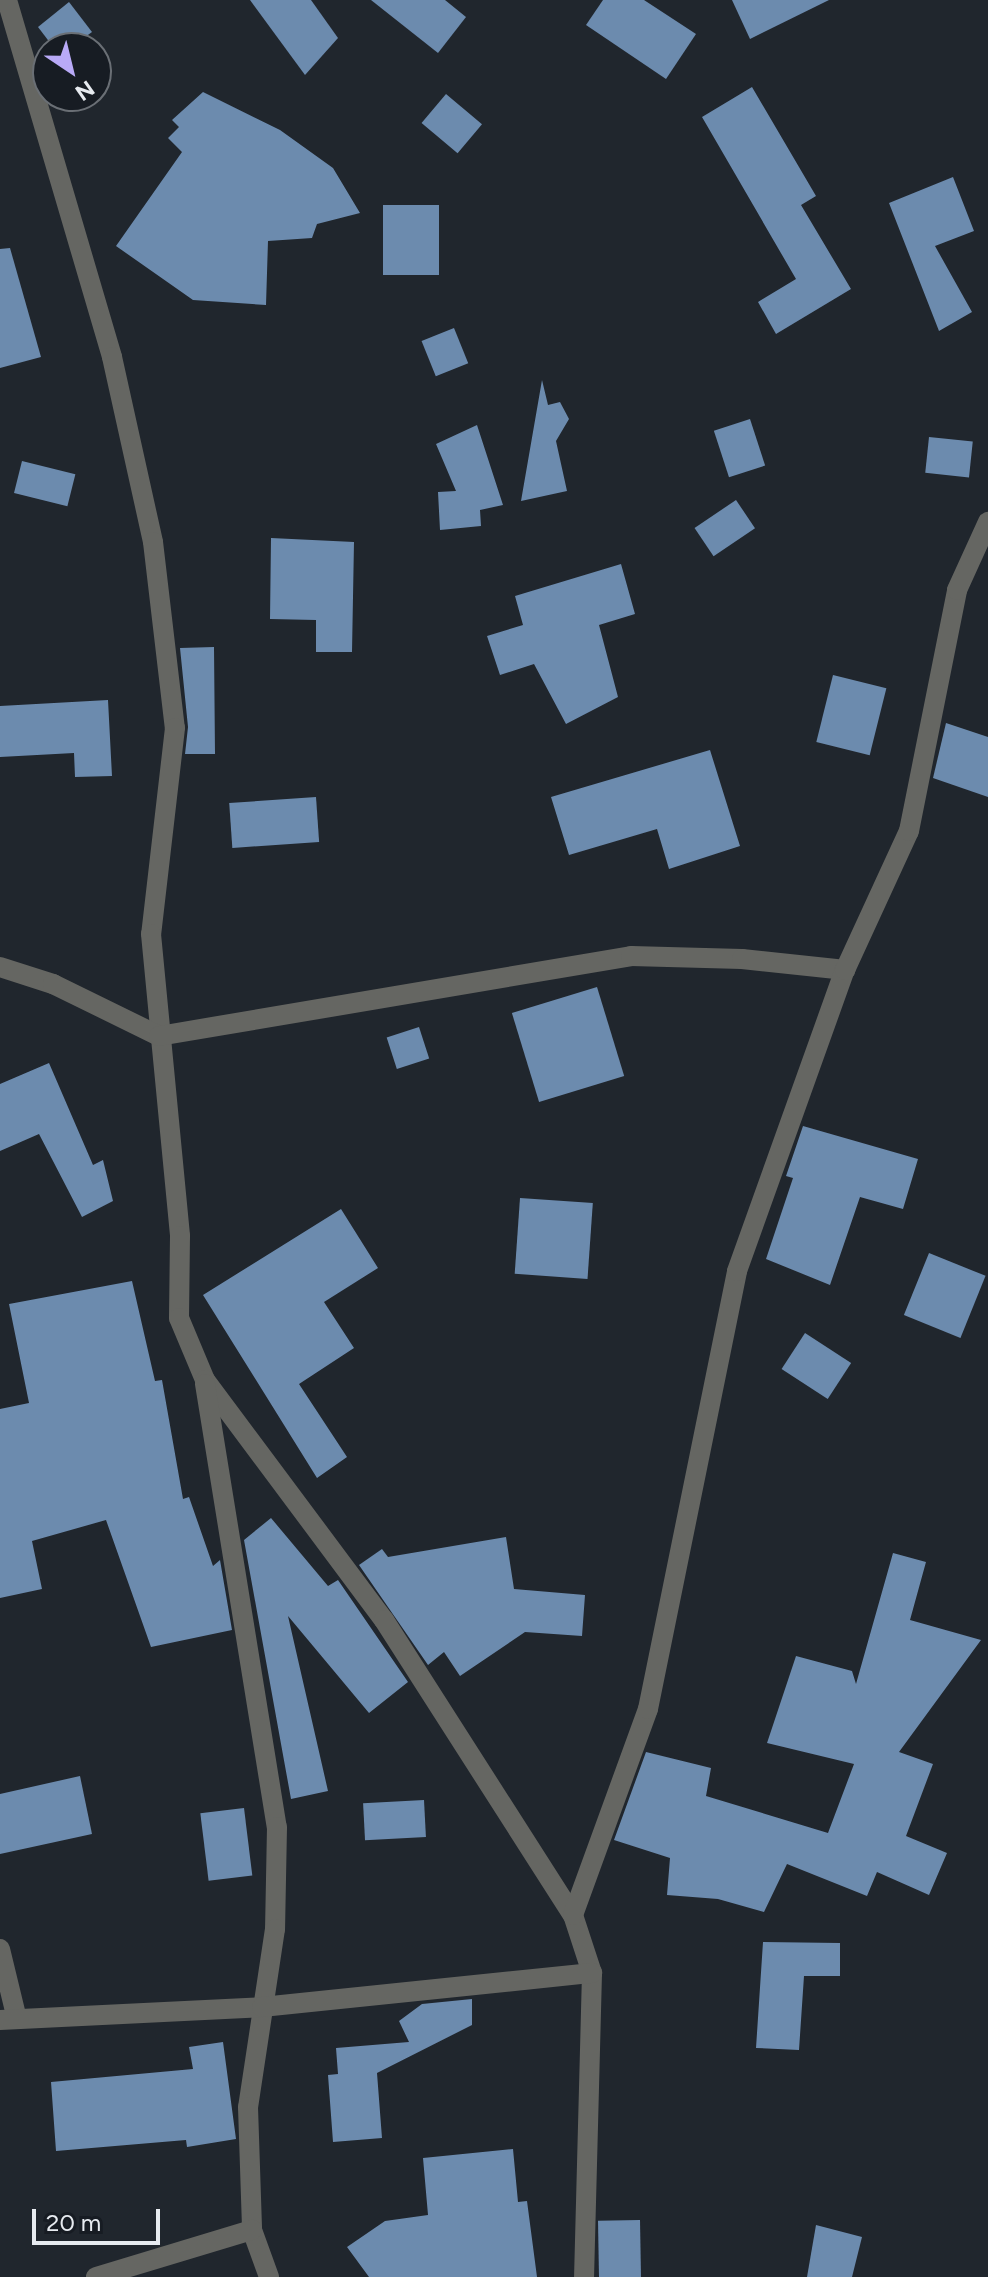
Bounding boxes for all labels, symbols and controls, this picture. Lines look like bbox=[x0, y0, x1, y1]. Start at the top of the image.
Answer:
north arrow bbox=[32, 32, 112, 112]
text: N bbox=[70, 74, 100, 106]
scale bar bbox=[36, 2193, 164, 2243]
text: 20 m bbox=[46, 2208, 101, 2237]

